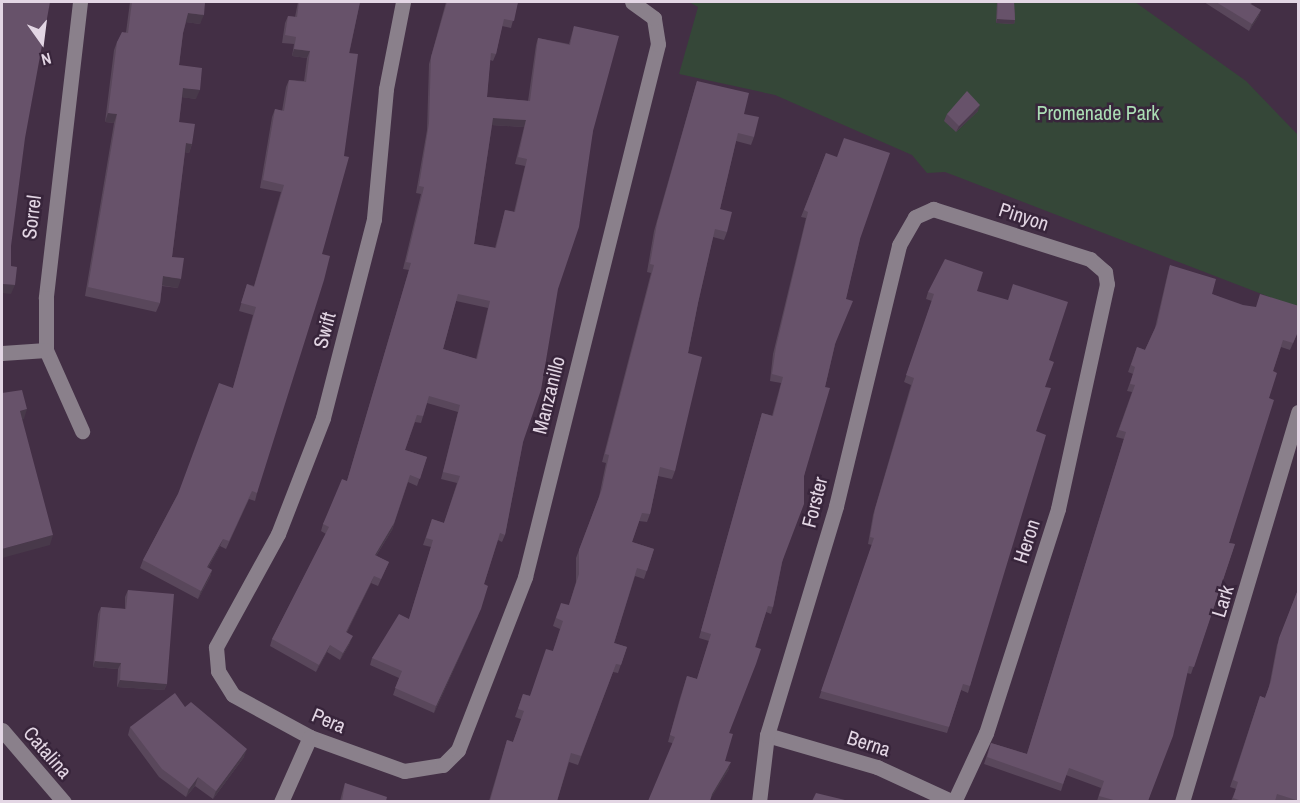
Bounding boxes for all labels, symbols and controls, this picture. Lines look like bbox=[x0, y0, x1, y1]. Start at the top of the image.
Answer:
north arrow bbox=[12, 12, 72, 72]
text: N bbox=[39, 48, 54, 71]
park label: Promenade Park bbox=[1036, 100, 1160, 124]
street label: Sorrel bbox=[16, 194, 46, 240]
street label: Pinyon bbox=[996, 197, 1052, 235]
street label: Swift bbox=[308, 309, 340, 351]
street label: Manzanillo bbox=[527, 354, 569, 436]
street label: Forster bbox=[796, 474, 832, 530]
street label: Heron bbox=[1008, 516, 1044, 566]
street label: Lark bbox=[1206, 582, 1238, 620]
street label: Pera bbox=[308, 702, 350, 738]
street label: Catalina bbox=[19, 721, 77, 783]
street label: Berna bbox=[844, 725, 894, 761]

